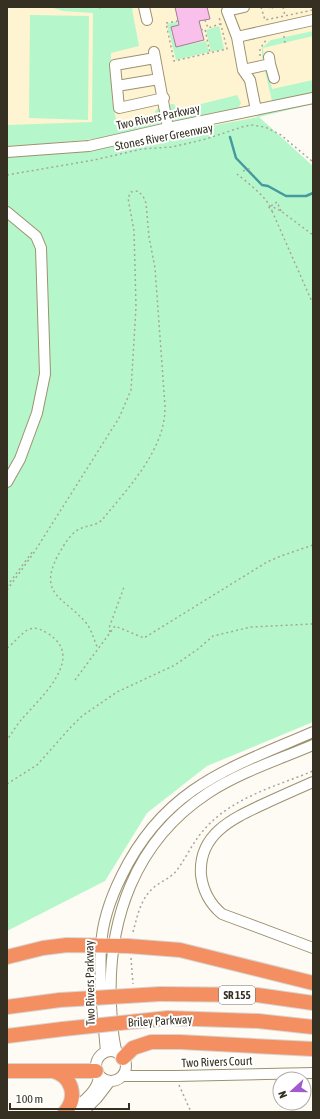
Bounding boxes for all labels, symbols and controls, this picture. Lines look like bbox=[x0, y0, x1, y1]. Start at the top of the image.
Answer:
street label: Two Rivers Parkway bbox=[115, 101, 201, 133]
street label: Stones River Greenway bbox=[114, 121, 214, 153]
street label: Two Rivers Parkway bbox=[82, 940, 98, 1026]
road number: SR 155 bbox=[219, 986, 255, 1004]
street label: Briley Parkway bbox=[127, 1012, 193, 1030]
street label: Two Rivers Court bbox=[181, 1054, 253, 1070]
north arrow bbox=[272, 1071, 312, 1111]
scale bar bbox=[10, 1085, 129, 1111]
text: N bbox=[276, 1089, 289, 1100]
text: 100 m bbox=[16, 1092, 43, 1106]

